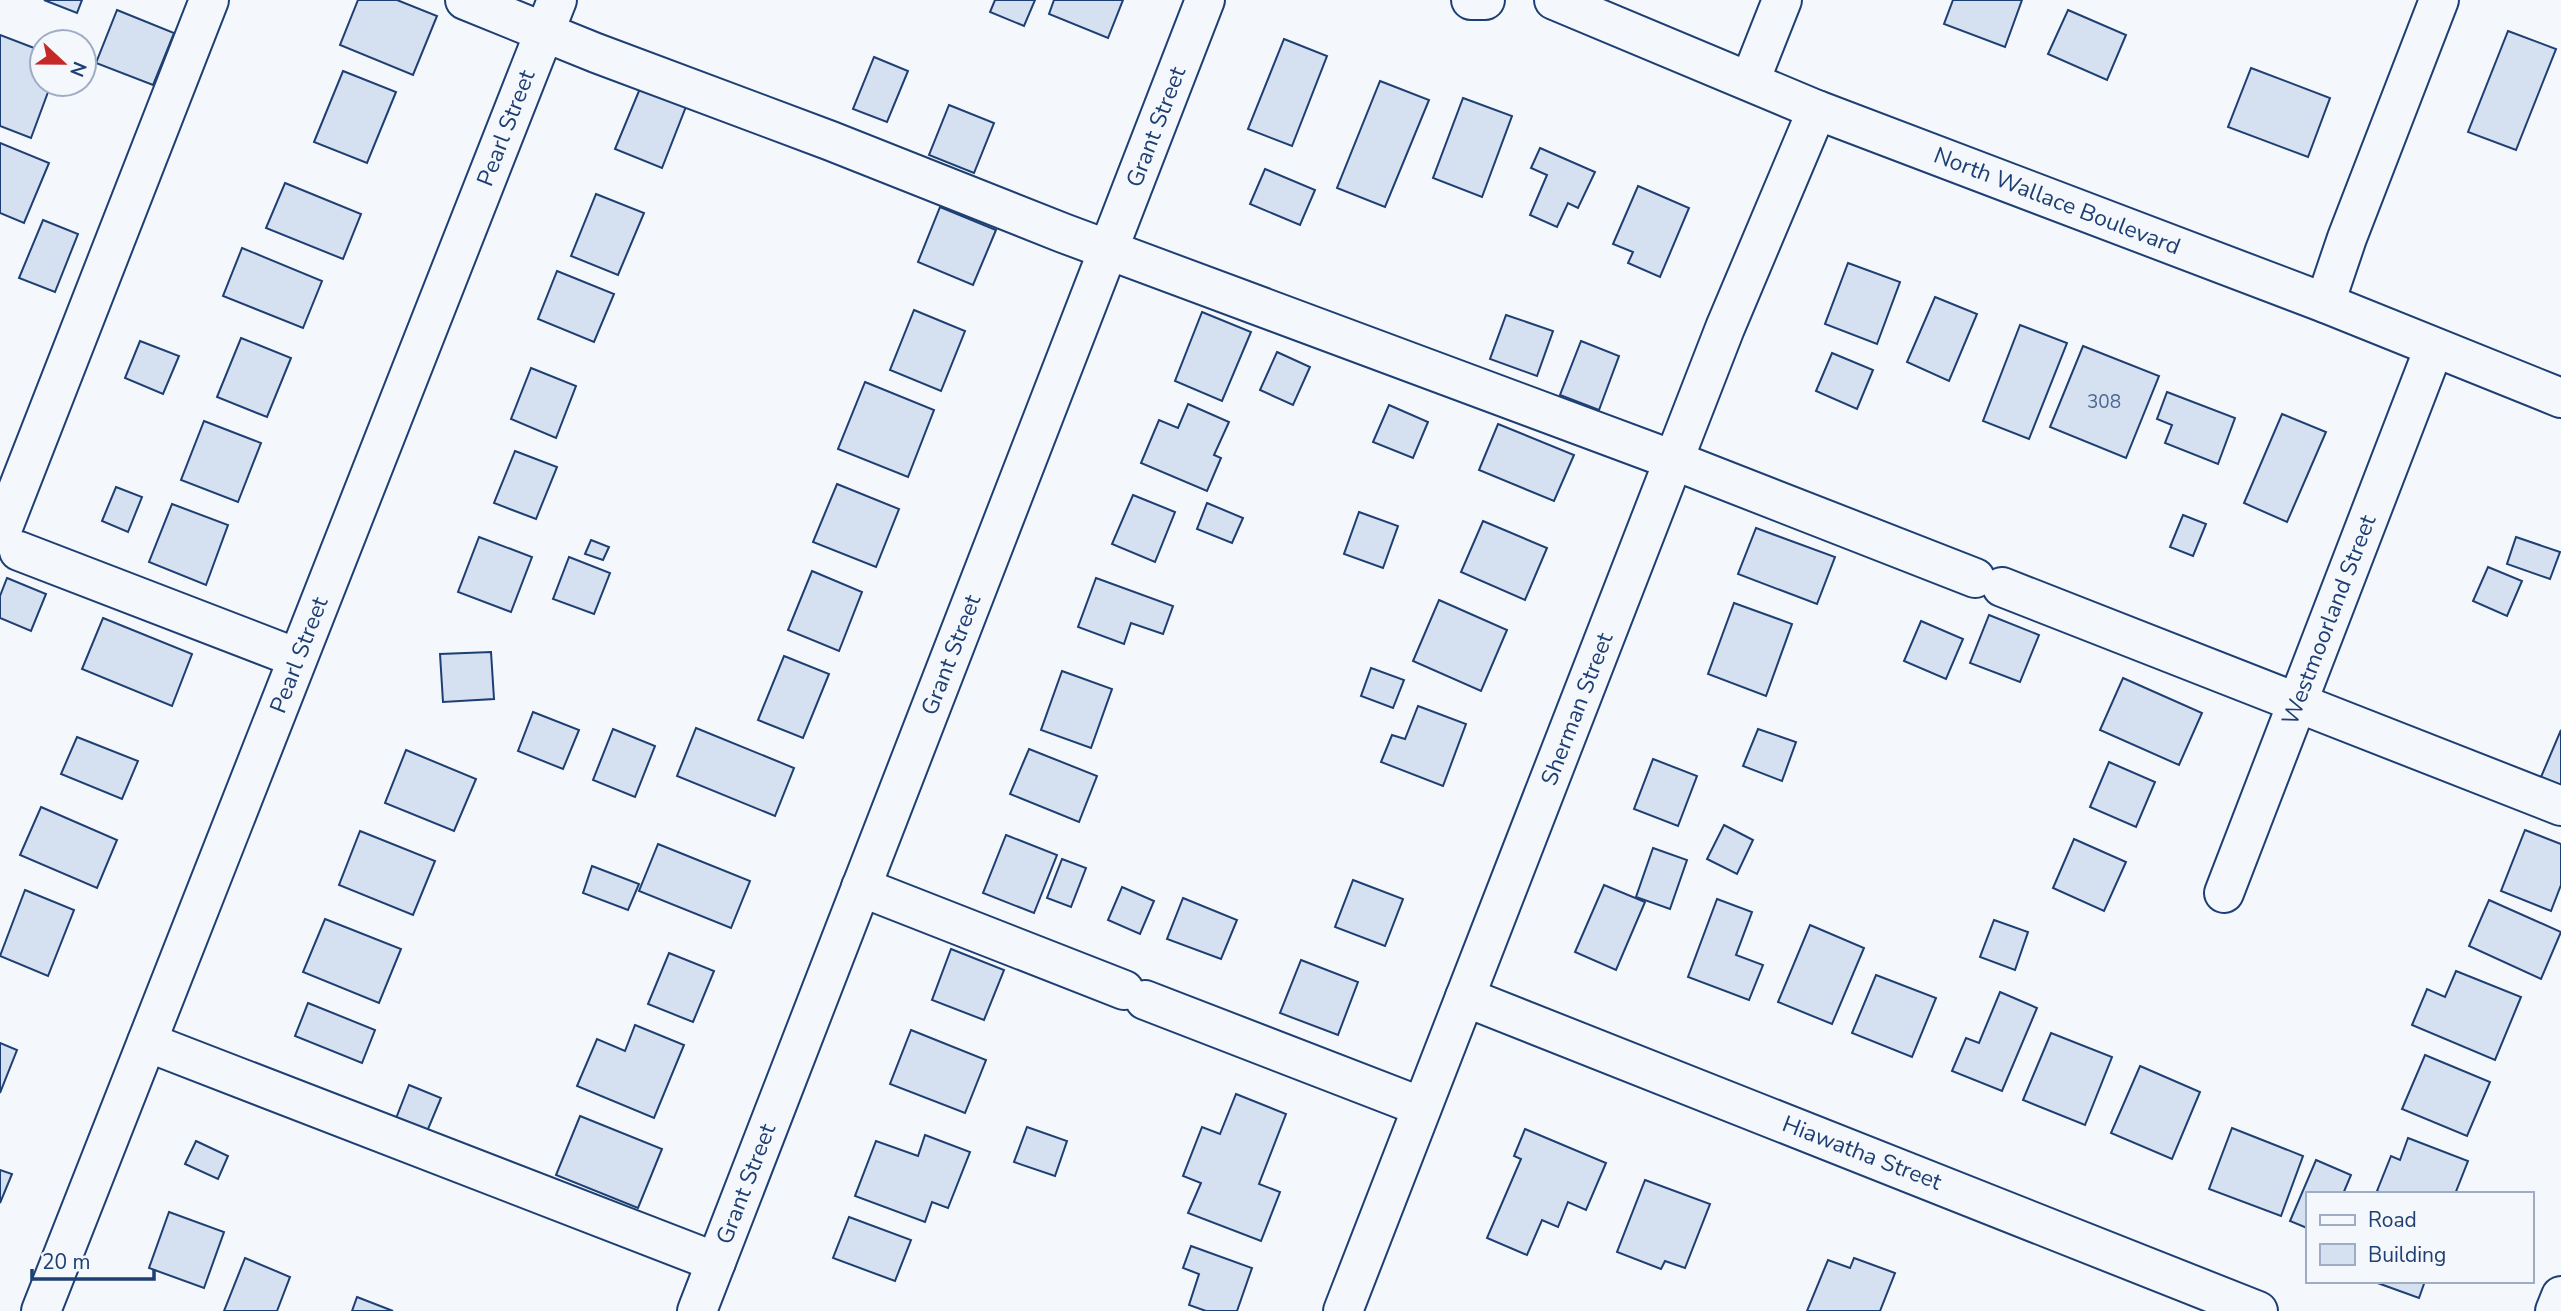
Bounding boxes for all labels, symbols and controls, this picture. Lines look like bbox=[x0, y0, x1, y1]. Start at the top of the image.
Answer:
north arrow bbox=[28, 28, 98, 98]
text: N bbox=[63, 58, 93, 80]
street label: Grant Street bbox=[1119, 61, 1194, 192]
street label: Pearl Street bbox=[470, 65, 543, 191]
street label: North Wallace Boulevard bbox=[1929, 140, 2185, 262]
house number: 308 bbox=[2087, 389, 2121, 415]
street label: Westmoorland Street bbox=[2275, 510, 2384, 730]
street label: Grant Street bbox=[914, 589, 989, 720]
street label: Pearl Street bbox=[263, 592, 336, 718]
street label: Sherman Street bbox=[1534, 627, 1621, 790]
street label: Hiawatha Street bbox=[1778, 1108, 1947, 1198]
street label: Grant Street bbox=[709, 1118, 784, 1249]
legend bbox=[2306, 1192, 2533, 1283]
text: Road bbox=[2368, 1206, 2417, 1234]
scale bar bbox=[32, 1238, 154, 1282]
text: Building bbox=[2368, 1241, 2446, 1269]
text: 20 m bbox=[42, 1248, 91, 1276]

